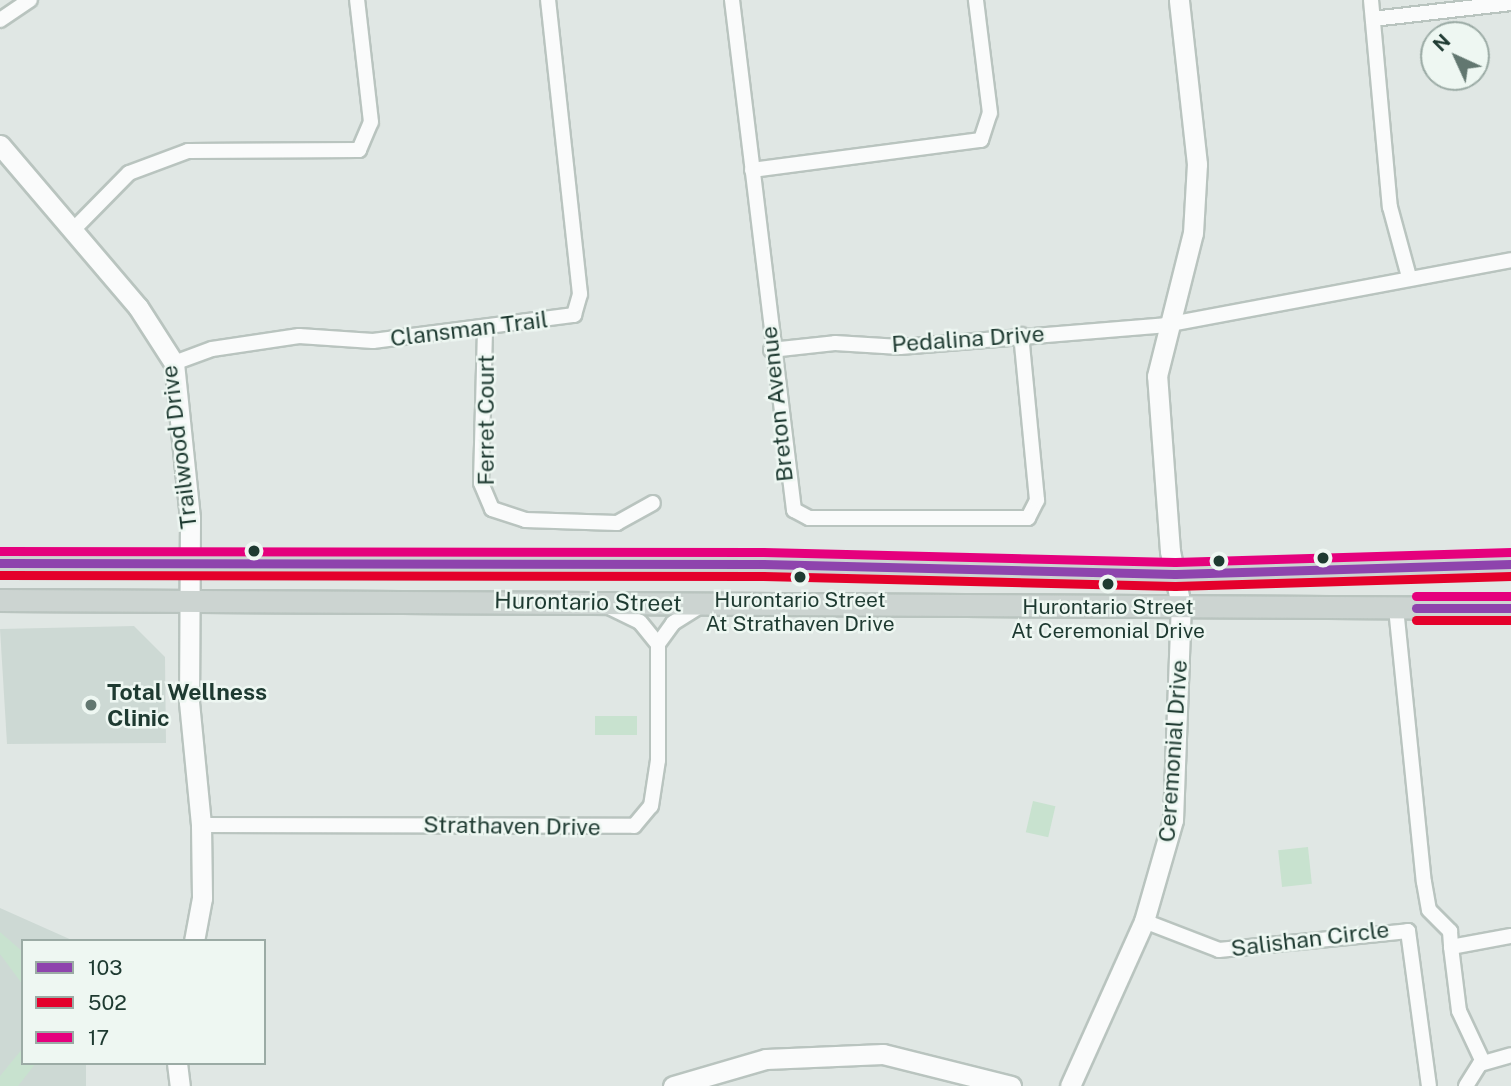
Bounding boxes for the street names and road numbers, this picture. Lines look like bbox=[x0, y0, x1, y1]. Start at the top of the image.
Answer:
street label: Clansman Trail bbox=[389, 306, 549, 352]
street label: Pedalina Drive bbox=[891, 320, 1045, 358]
street label: Breton Avenue bbox=[755, 325, 799, 483]
street label: Ferret Court bbox=[472, 354, 500, 486]
street label: Trailwood Drive bbox=[155, 364, 203, 530]
street label: Hurontario Street bbox=[494, 587, 682, 617]
street label: Ceremonial Drive bbox=[1153, 659, 1193, 843]
street label: Strathaven Drive bbox=[423, 811, 601, 841]
street label: Salishan Circle bbox=[1229, 916, 1391, 962]

